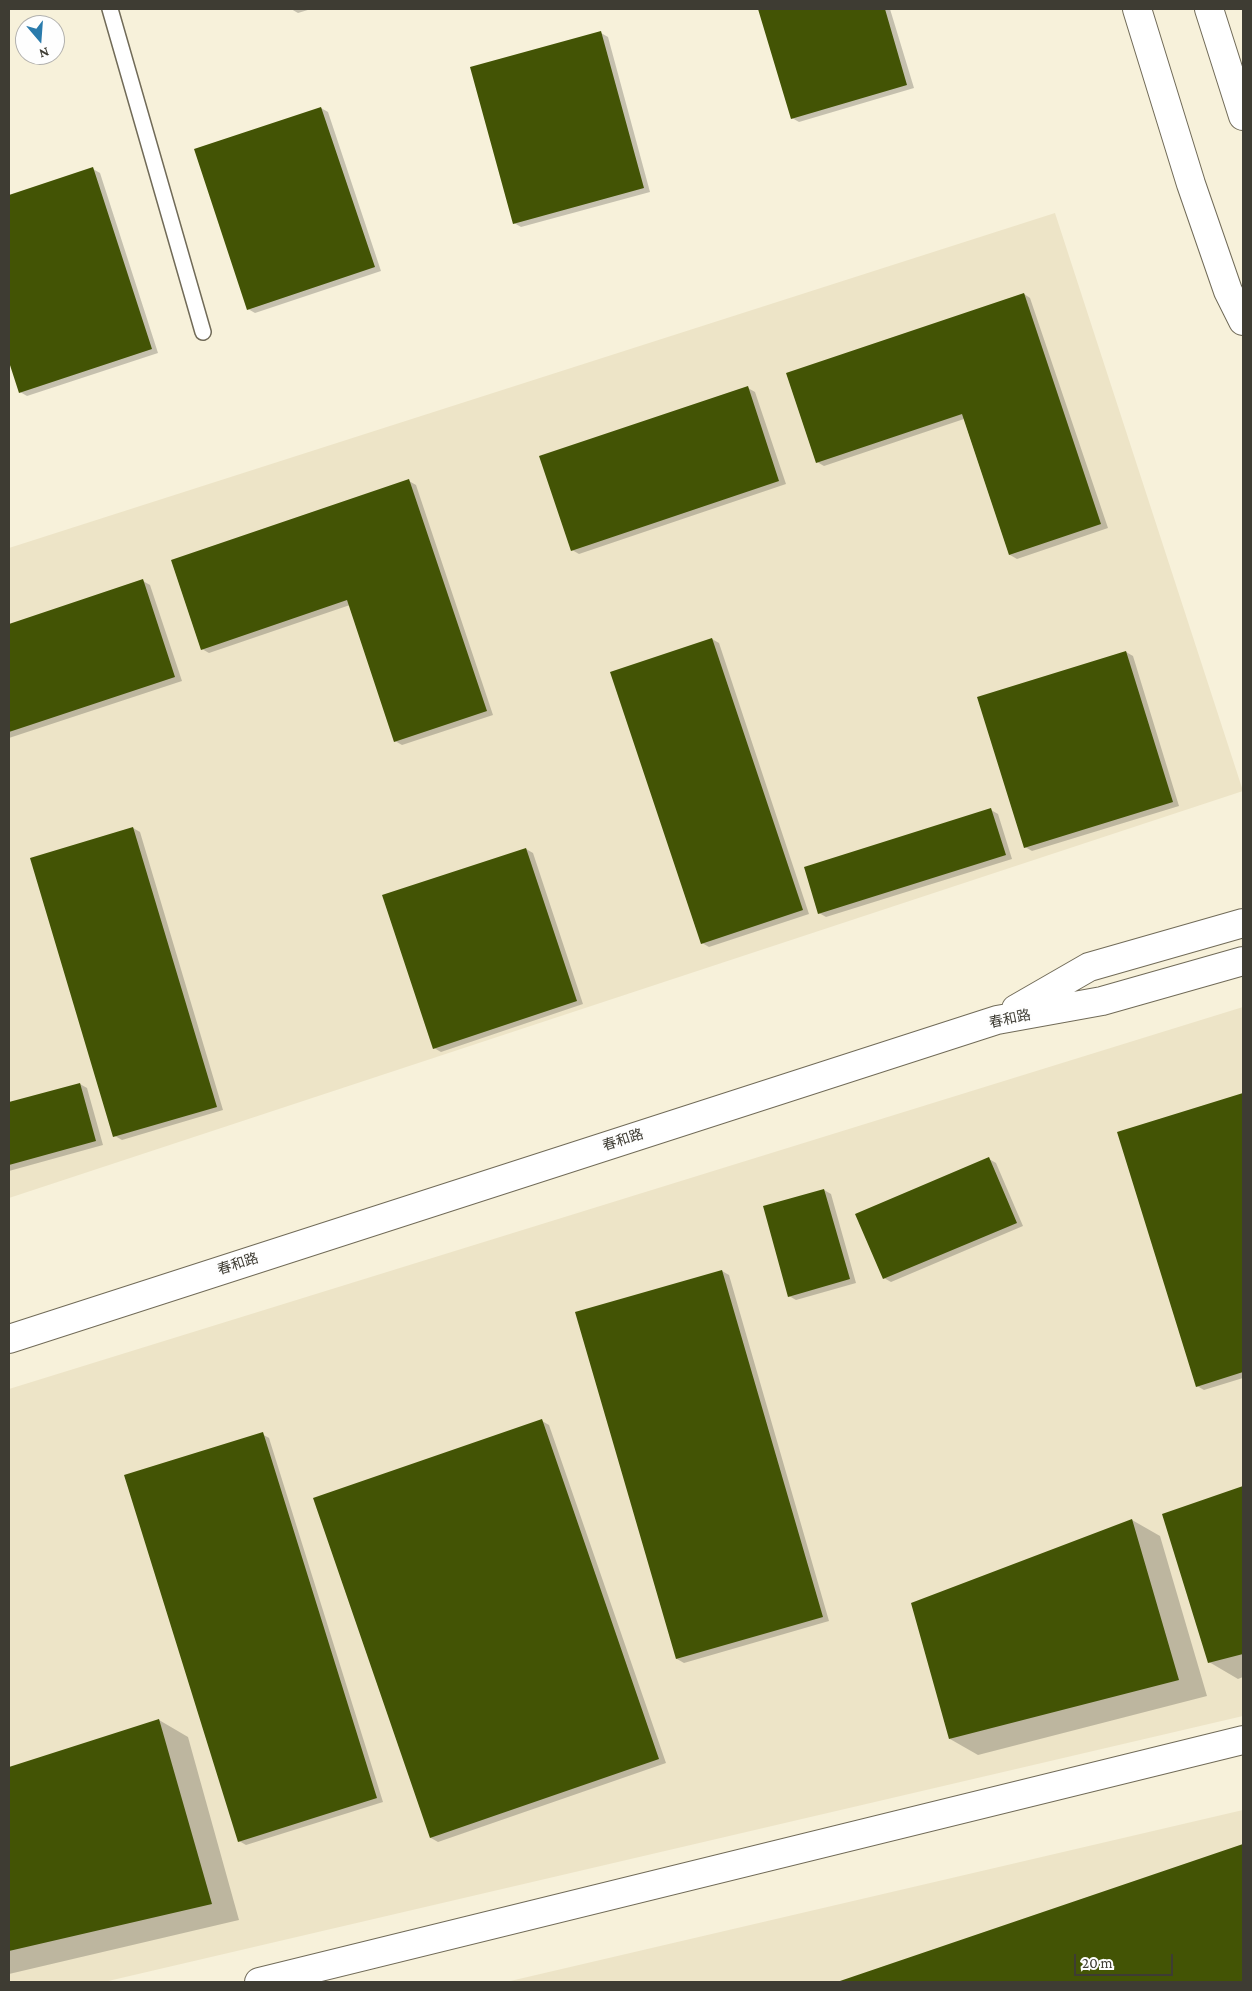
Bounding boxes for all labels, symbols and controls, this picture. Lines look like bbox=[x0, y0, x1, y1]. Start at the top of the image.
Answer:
north arrow bbox=[15, 15, 65, 65]
text: N bbox=[37, 44, 51, 62]
street label: 春和路 bbox=[988, 1006, 1032, 1032]
street label: 春和路 bbox=[600, 1126, 646, 1154]
street label: 春和路 bbox=[215, 1250, 261, 1278]
scale bar bbox=[1077, 1944, 1176, 1976]
text: 20 m bbox=[1082, 1955, 1113, 1971]

